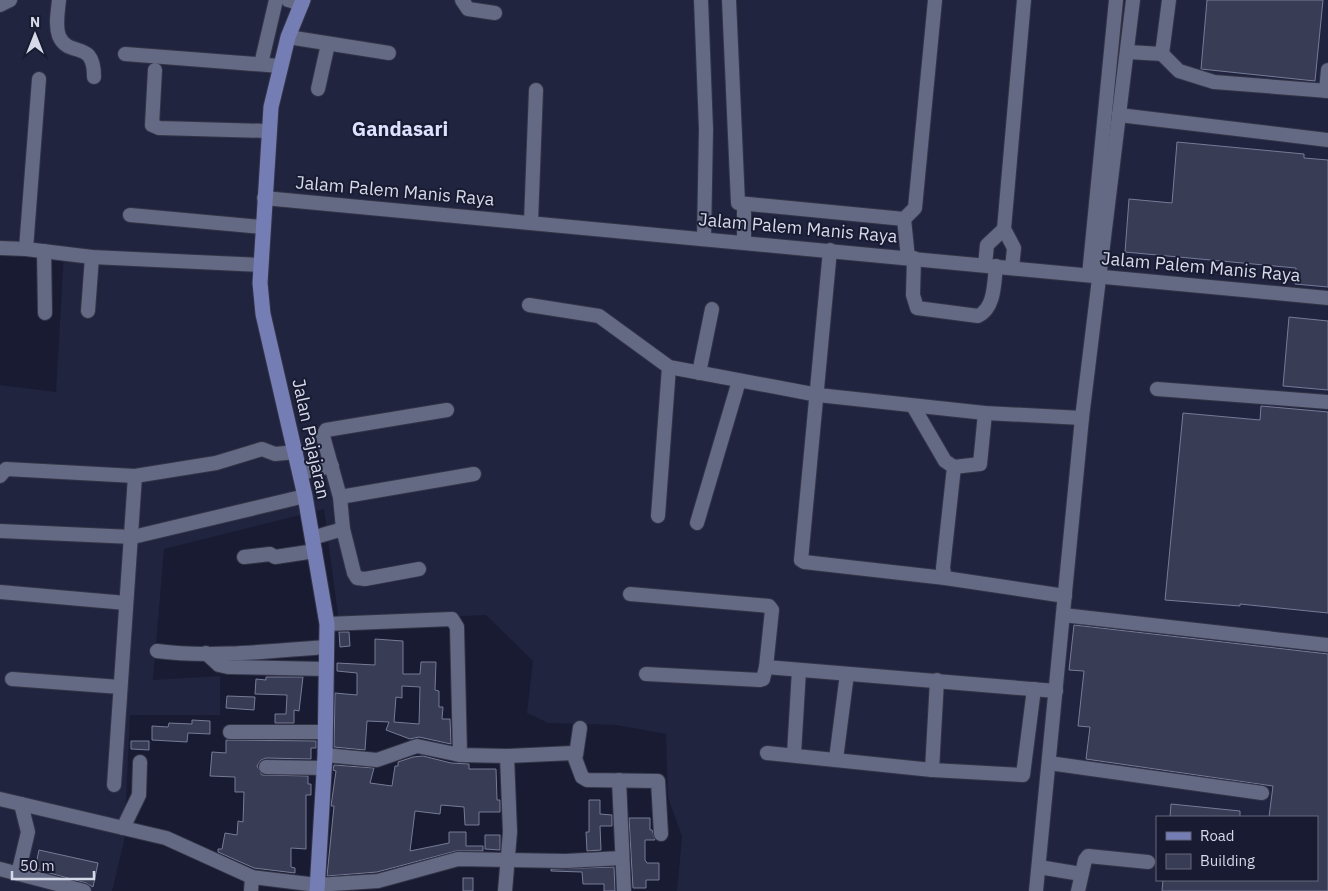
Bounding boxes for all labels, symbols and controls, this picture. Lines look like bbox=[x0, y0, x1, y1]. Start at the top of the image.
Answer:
north arrow bbox=[10, 10, 60, 60]
text: N bbox=[30, 13, 40, 31]
district label: Gandasari bbox=[352, 115, 448, 142]
street label: Jalam Palem Manis Raya bbox=[295, 170, 496, 211]
street label: Jalam Palem Manis Raya bbox=[698, 207, 899, 248]
street label: Jalam Palem Manis Raya bbox=[1101, 246, 1302, 287]
street label: Jalan Pajajaran bbox=[287, 376, 335, 501]
legend bbox=[1156, 816, 1318, 881]
text: Road bbox=[1200, 826, 1235, 845]
scale bar bbox=[12, 848, 95, 880]
text: Building bbox=[1200, 851, 1255, 870]
text: 50 m bbox=[20, 856, 55, 875]

